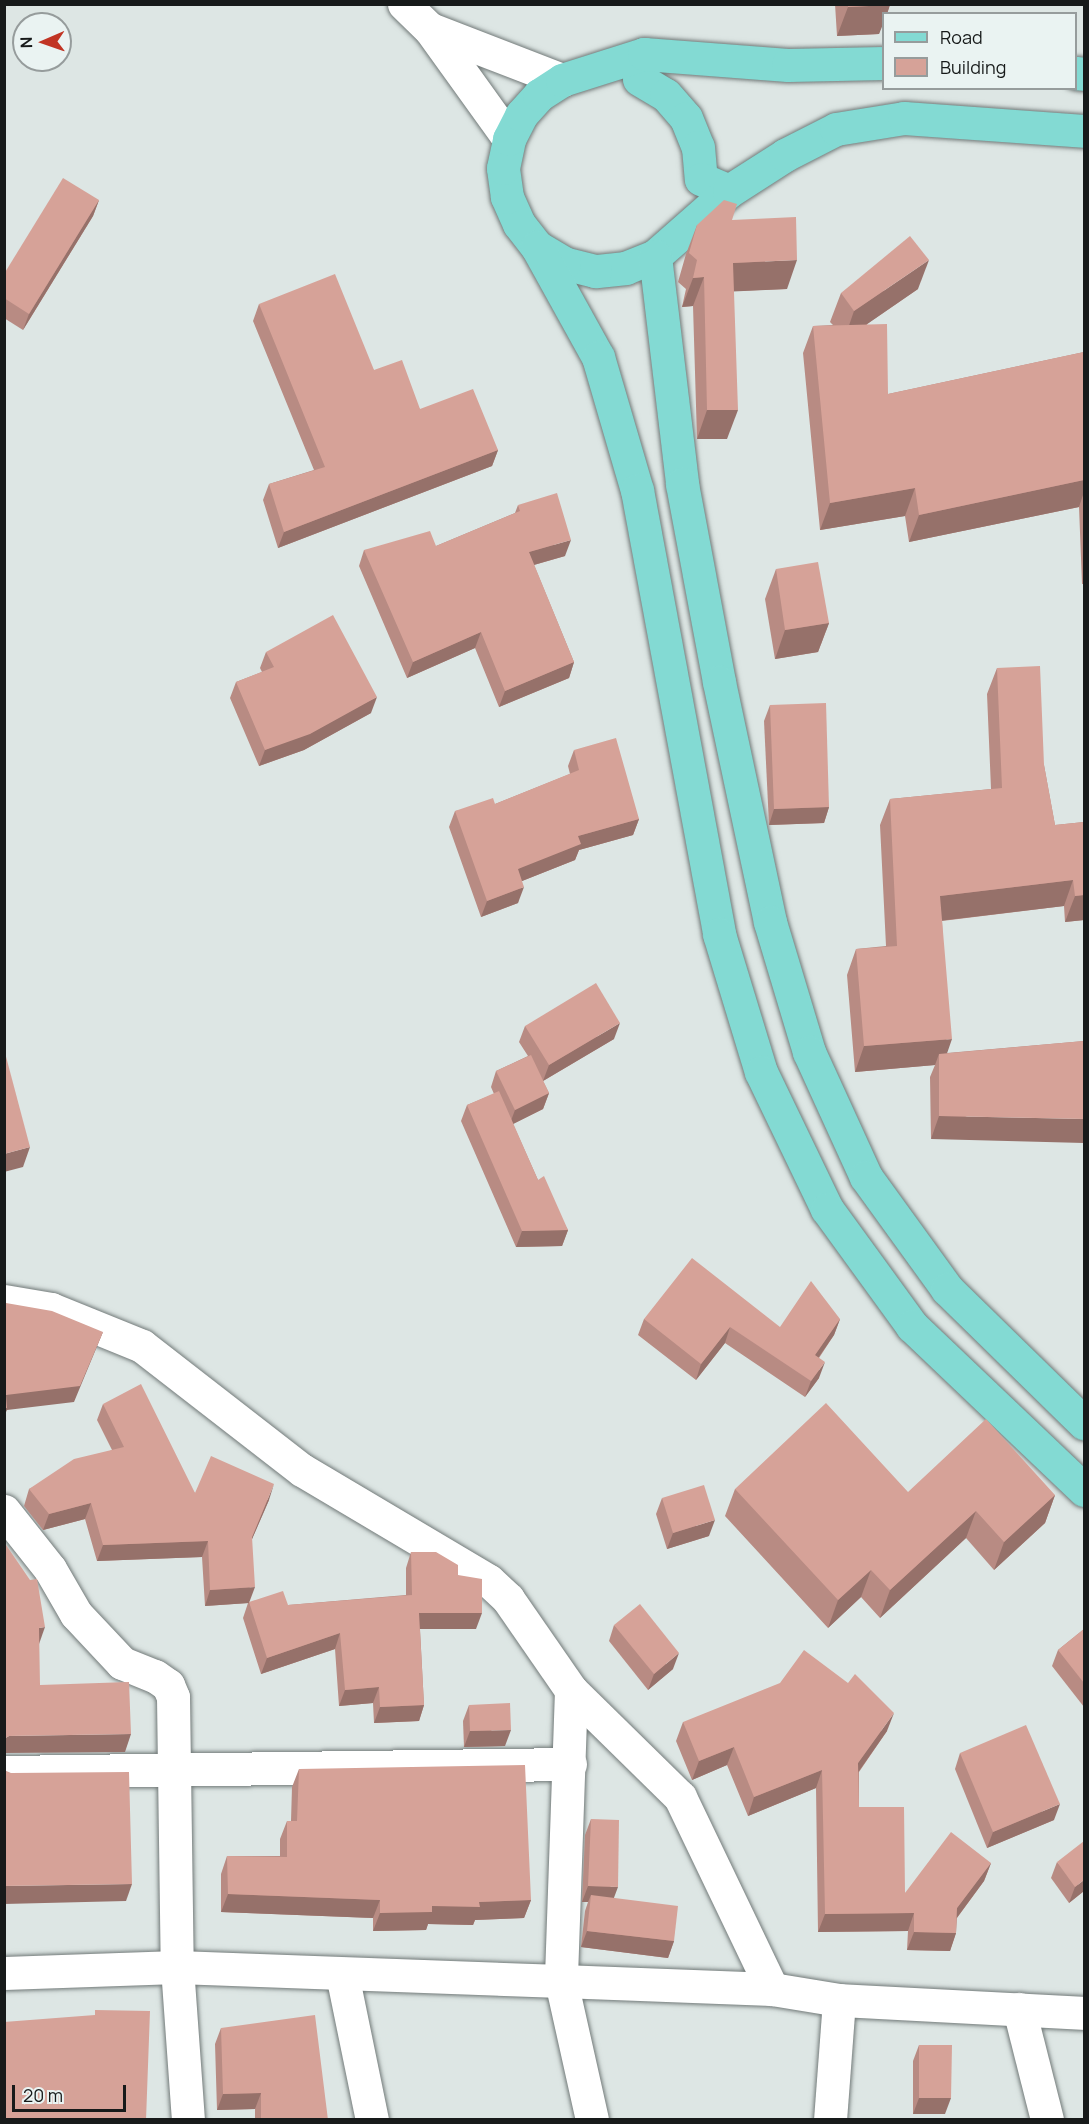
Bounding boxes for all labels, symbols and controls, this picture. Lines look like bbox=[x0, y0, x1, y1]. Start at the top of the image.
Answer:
north arrow bbox=[12, 12, 72, 72]
legend bbox=[882, 12, 1077, 90]
text: Road bbox=[940, 25, 983, 49]
text: N bbox=[15, 36, 37, 49]
text: Building bbox=[940, 55, 1006, 79]
scale bar bbox=[15, 2073, 129, 2111]
text: 20 m bbox=[23, 2083, 63, 2107]

